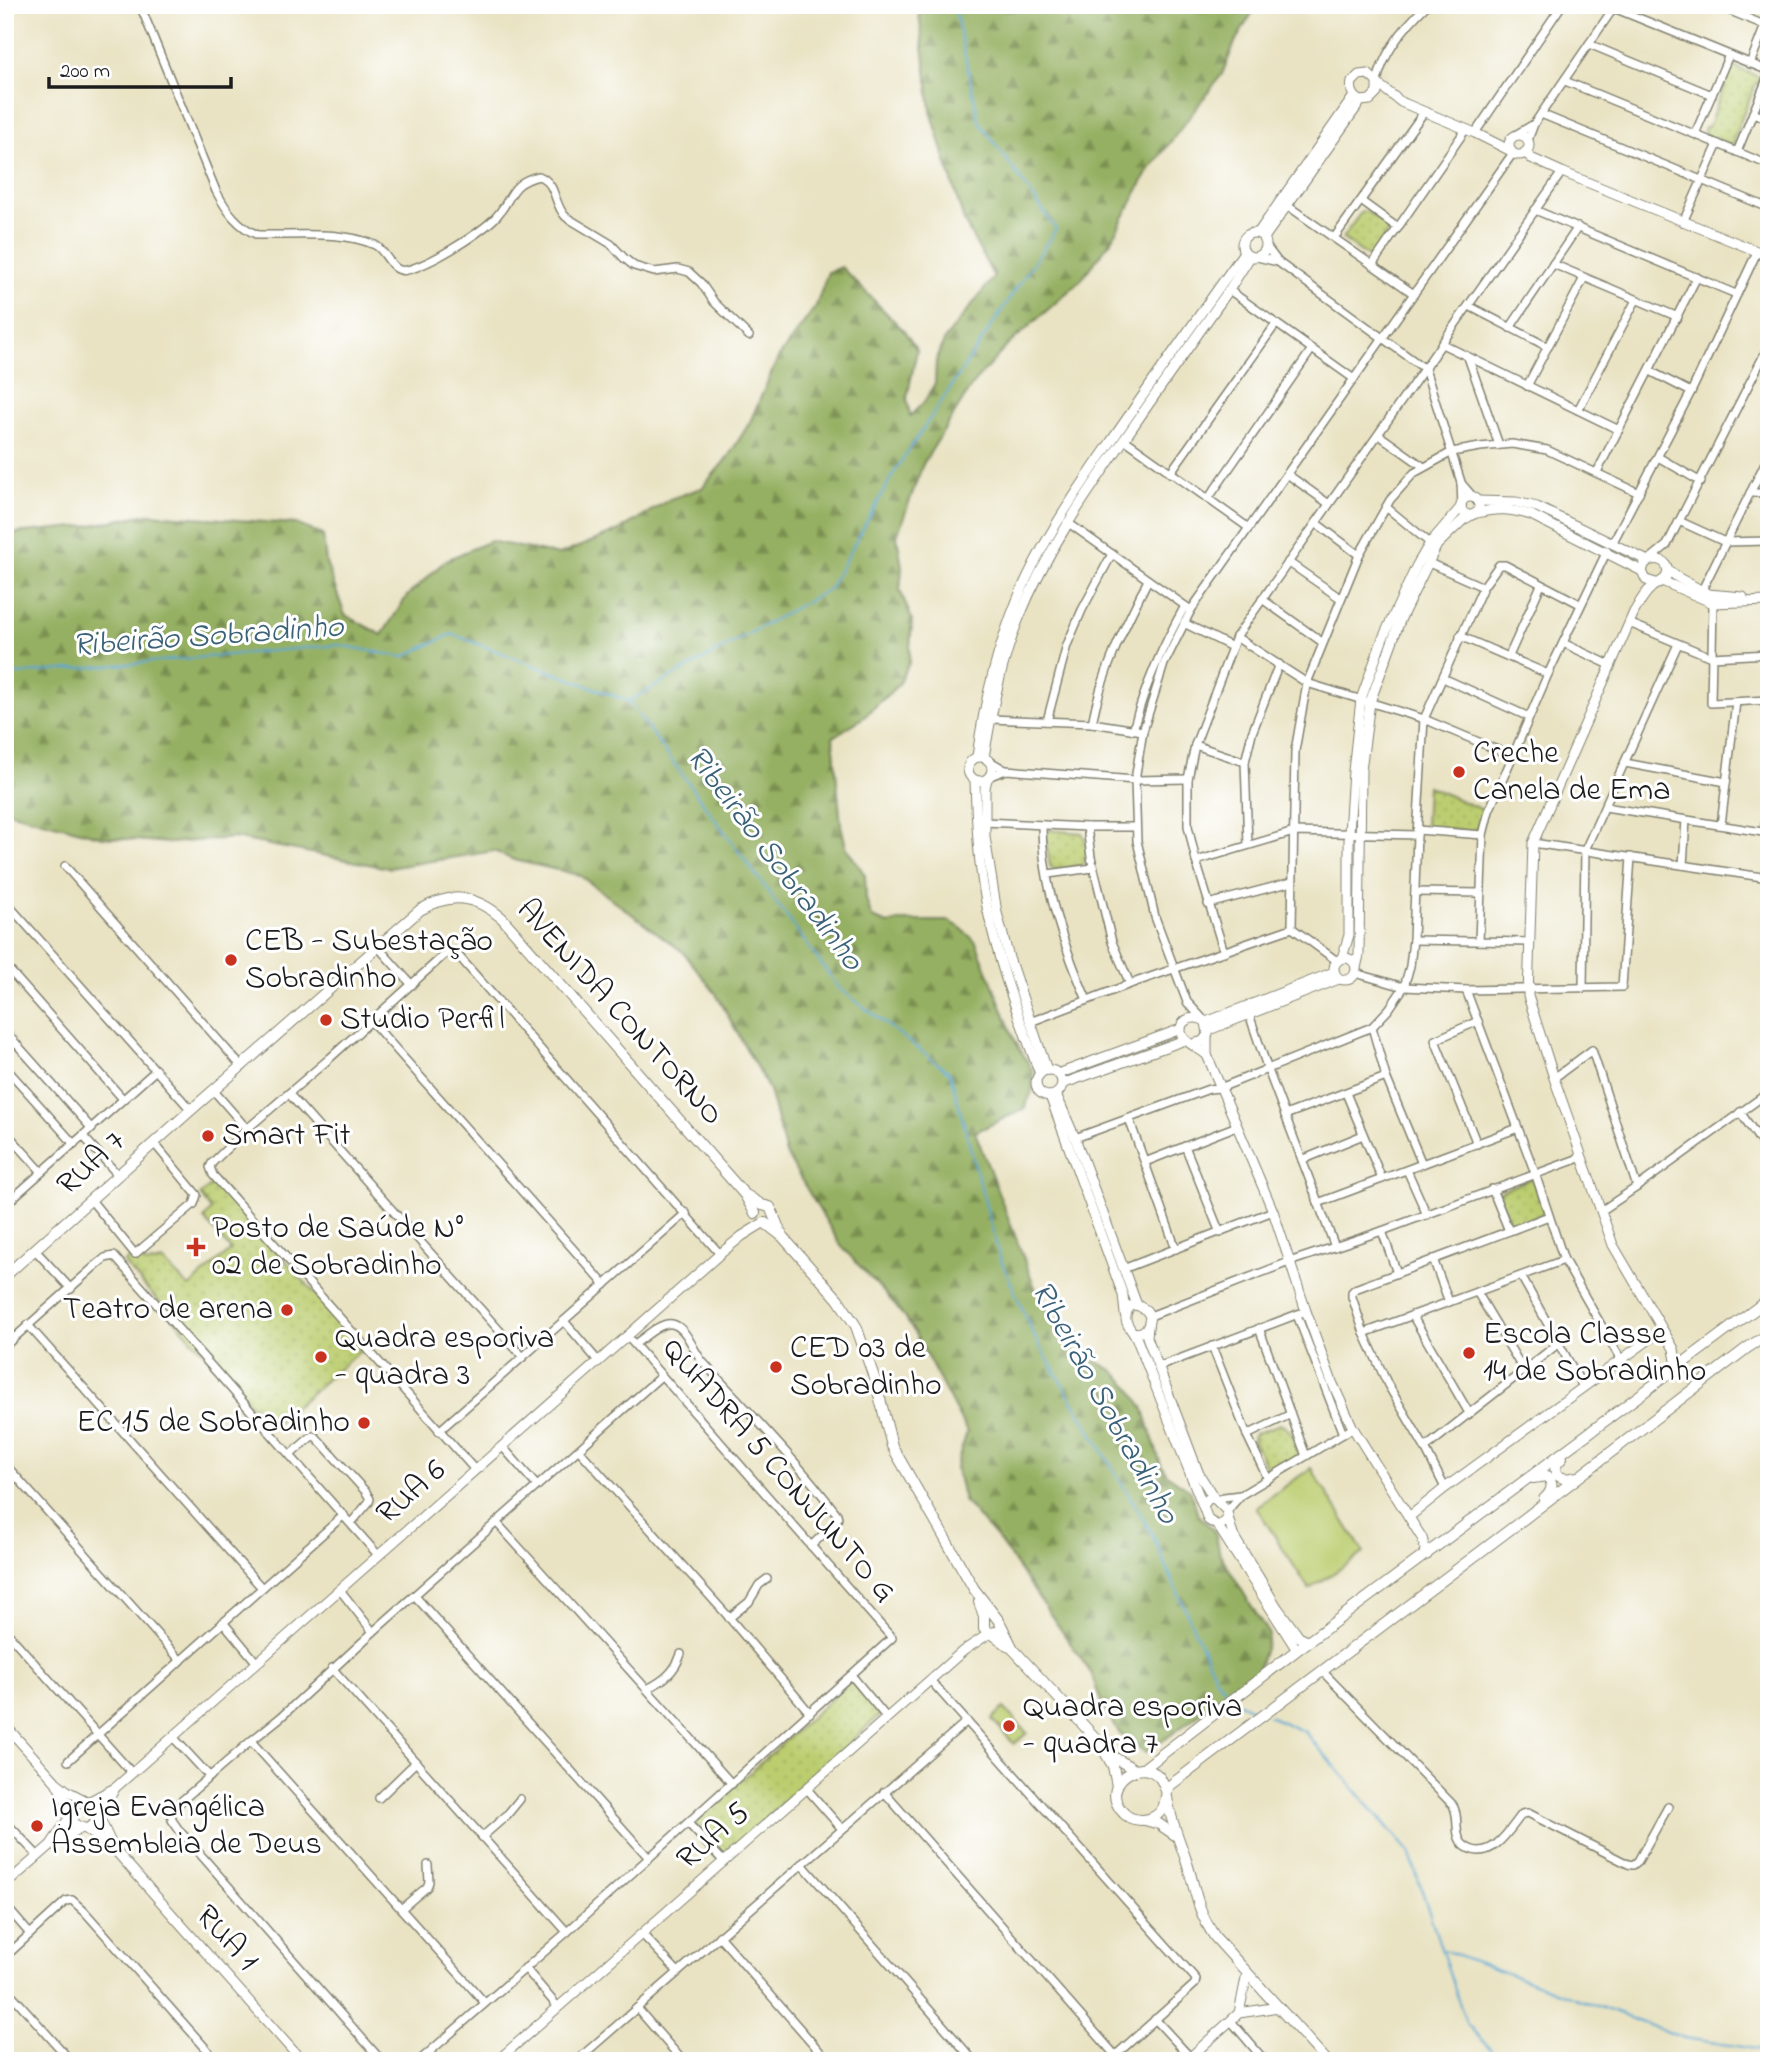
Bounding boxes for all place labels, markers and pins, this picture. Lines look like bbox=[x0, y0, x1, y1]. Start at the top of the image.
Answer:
place label: Creche Canela de Ema bbox=[1473, 731, 1670, 815]
marker: Creche Canela de Ema bbox=[1451, 764, 1467, 780]
place label: CEB - Subestação Sobradinho bbox=[245, 919, 493, 1003]
marker: CEB - Subestação Sobradinho bbox=[223, 952, 239, 968]
place label: Studio Perfil bbox=[340, 997, 505, 1044]
marker: Studio Perfil bbox=[318, 1012, 334, 1028]
place label: Smart Fit bbox=[222, 1113, 351, 1160]
marker: Smart Fit bbox=[200, 1128, 216, 1144]
place label: Posto de Saúde N° 02 de Sobradinho bbox=[212, 1206, 464, 1290]
marker: Posto de Saúde N° 02 de Sobradinho bbox=[186, 1237, 206, 1257]
place label: Teatro de arena bbox=[63, 1287, 273, 1334]
marker: Teatro de arena bbox=[279, 1302, 295, 1318]
place label: Escola Classe 14 de Sobradinho bbox=[1483, 1312, 1706, 1396]
place label: Quadra esporiva - quadra 3 bbox=[335, 1316, 554, 1400]
place label: CED 03 de Sobradinho bbox=[790, 1326, 942, 1410]
marker: Escola Classe 14 de Sobradinho bbox=[1461, 1345, 1477, 1361]
marker: Quadra esporiva - quadra 3 bbox=[313, 1349, 329, 1365]
marker: CED 03 de Sobradinho bbox=[768, 1359, 784, 1375]
place label: EC 15 de Sobradinho bbox=[77, 1400, 350, 1447]
marker: EC 15 de Sobradinho bbox=[356, 1415, 372, 1431]
place label: Quadra esporiva - quadra 7 bbox=[1023, 1685, 1242, 1769]
marker: Quadra esporiva - quadra 7 bbox=[1001, 1718, 1017, 1734]
place label: Igreja Evangélica Assembleia de Deus bbox=[51, 1785, 322, 1869]
marker: Igreja Evangélica Assembleia de Deus bbox=[29, 1818, 45, 1834]

